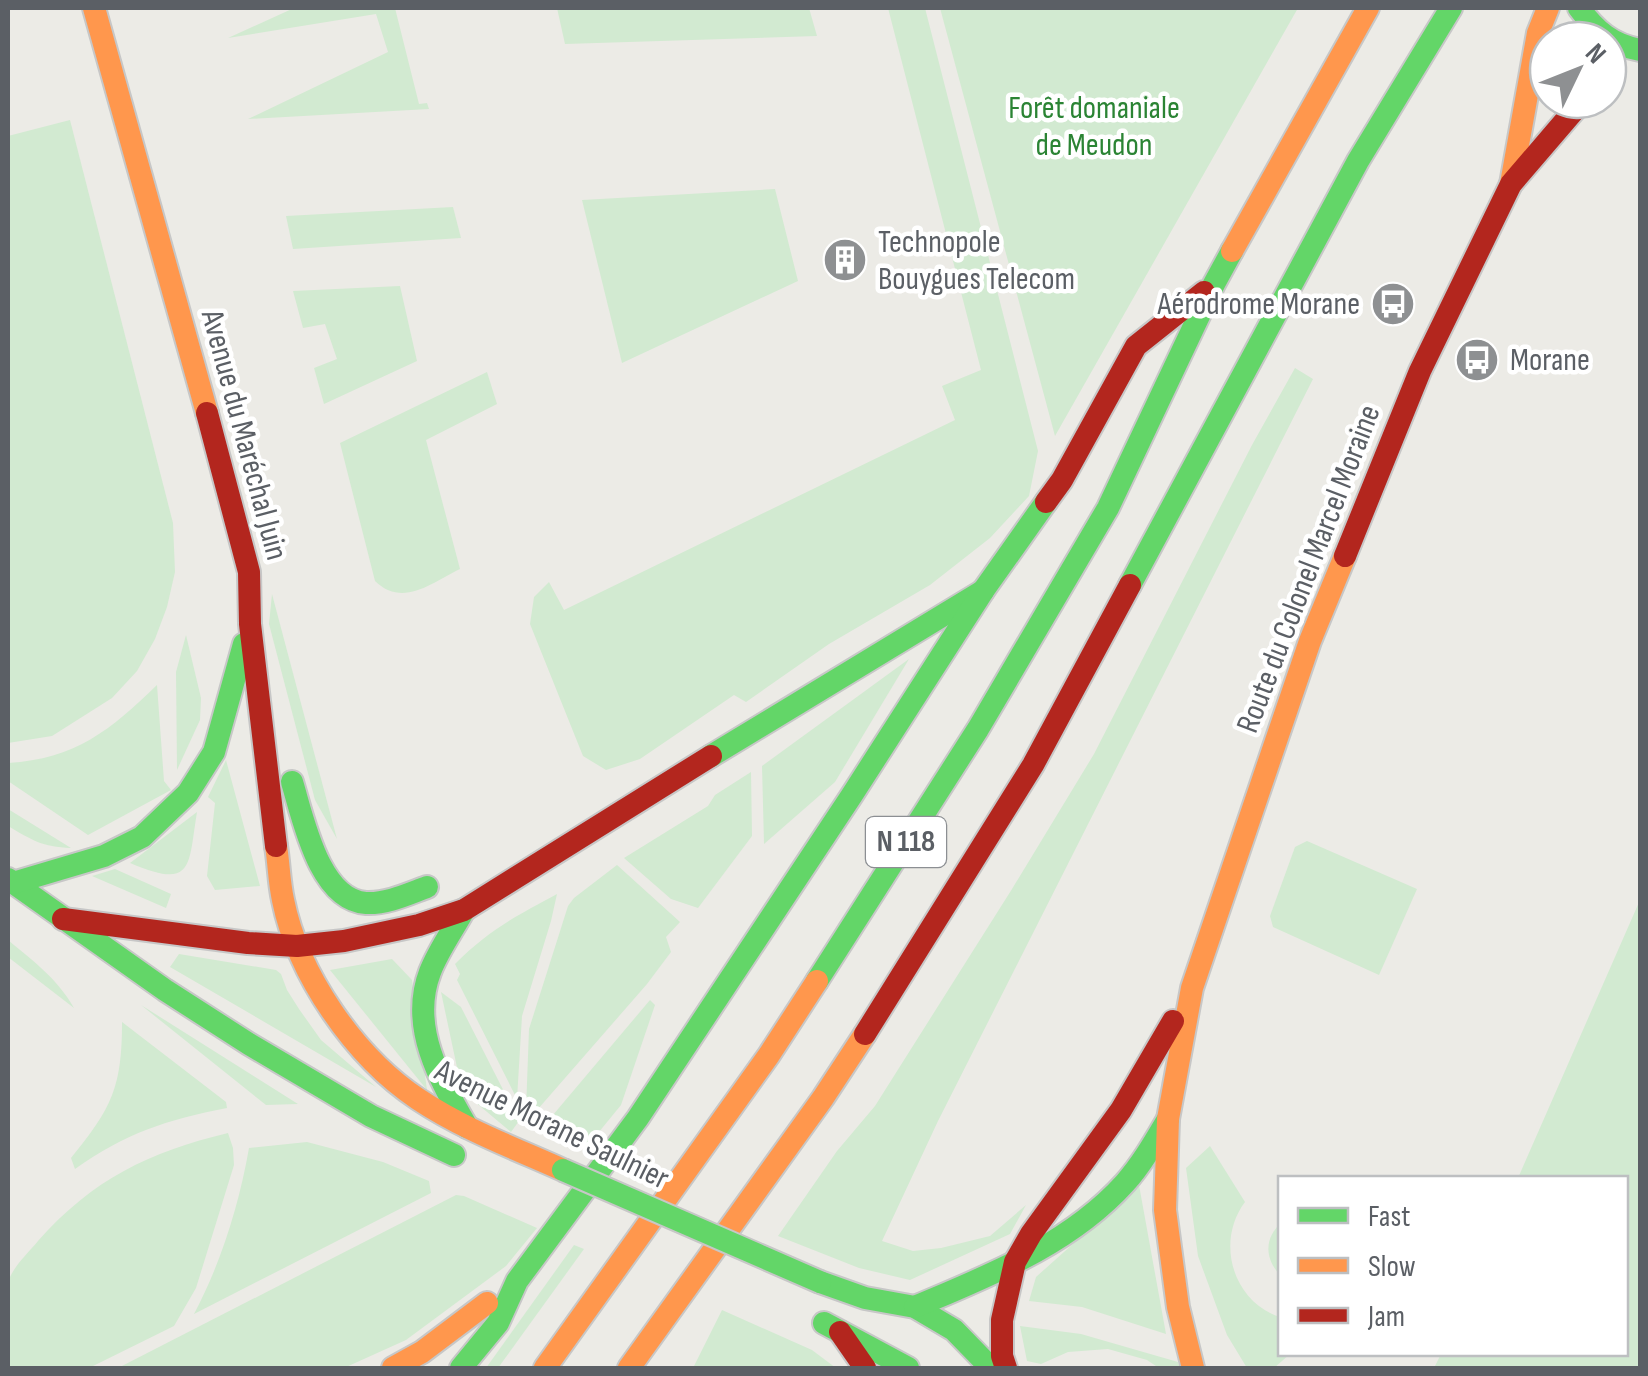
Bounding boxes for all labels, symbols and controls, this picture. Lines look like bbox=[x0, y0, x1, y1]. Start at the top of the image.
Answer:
north arrow bbox=[1528, 20, 1628, 120]
text: N bbox=[1578, 37, 1612, 71]
park label: Forêt domaniale de Meudon bbox=[1008, 89, 1180, 165]
place label: Technopole Bouygues Telecom bbox=[878, 223, 1075, 299]
building icon: Technopole Bouygues Telecom bbox=[822, 237, 868, 283]
bus stop icon: Aérodrome Morane bbox=[1370, 281, 1416, 327]
place label: Aérodrome Morane bbox=[1156, 285, 1360, 324]
street label: Avenue du Maréchal Juin bbox=[192, 305, 296, 564]
bus stop icon: Morane bbox=[1454, 337, 1500, 383]
place label: Morane bbox=[1510, 341, 1590, 380]
street label: Route du Colonel Marcel Moraine bbox=[1228, 400, 1390, 738]
road number: N 118 bbox=[866, 817, 946, 867]
street label: Avenue Morane Saulnier bbox=[428, 1051, 675, 1198]
legend bbox=[1278, 1176, 1628, 1356]
text: Fast bbox=[1368, 1199, 1410, 1235]
text: Slow bbox=[1368, 1249, 1416, 1285]
text: Jam bbox=[1367, 1299, 1405, 1335]

